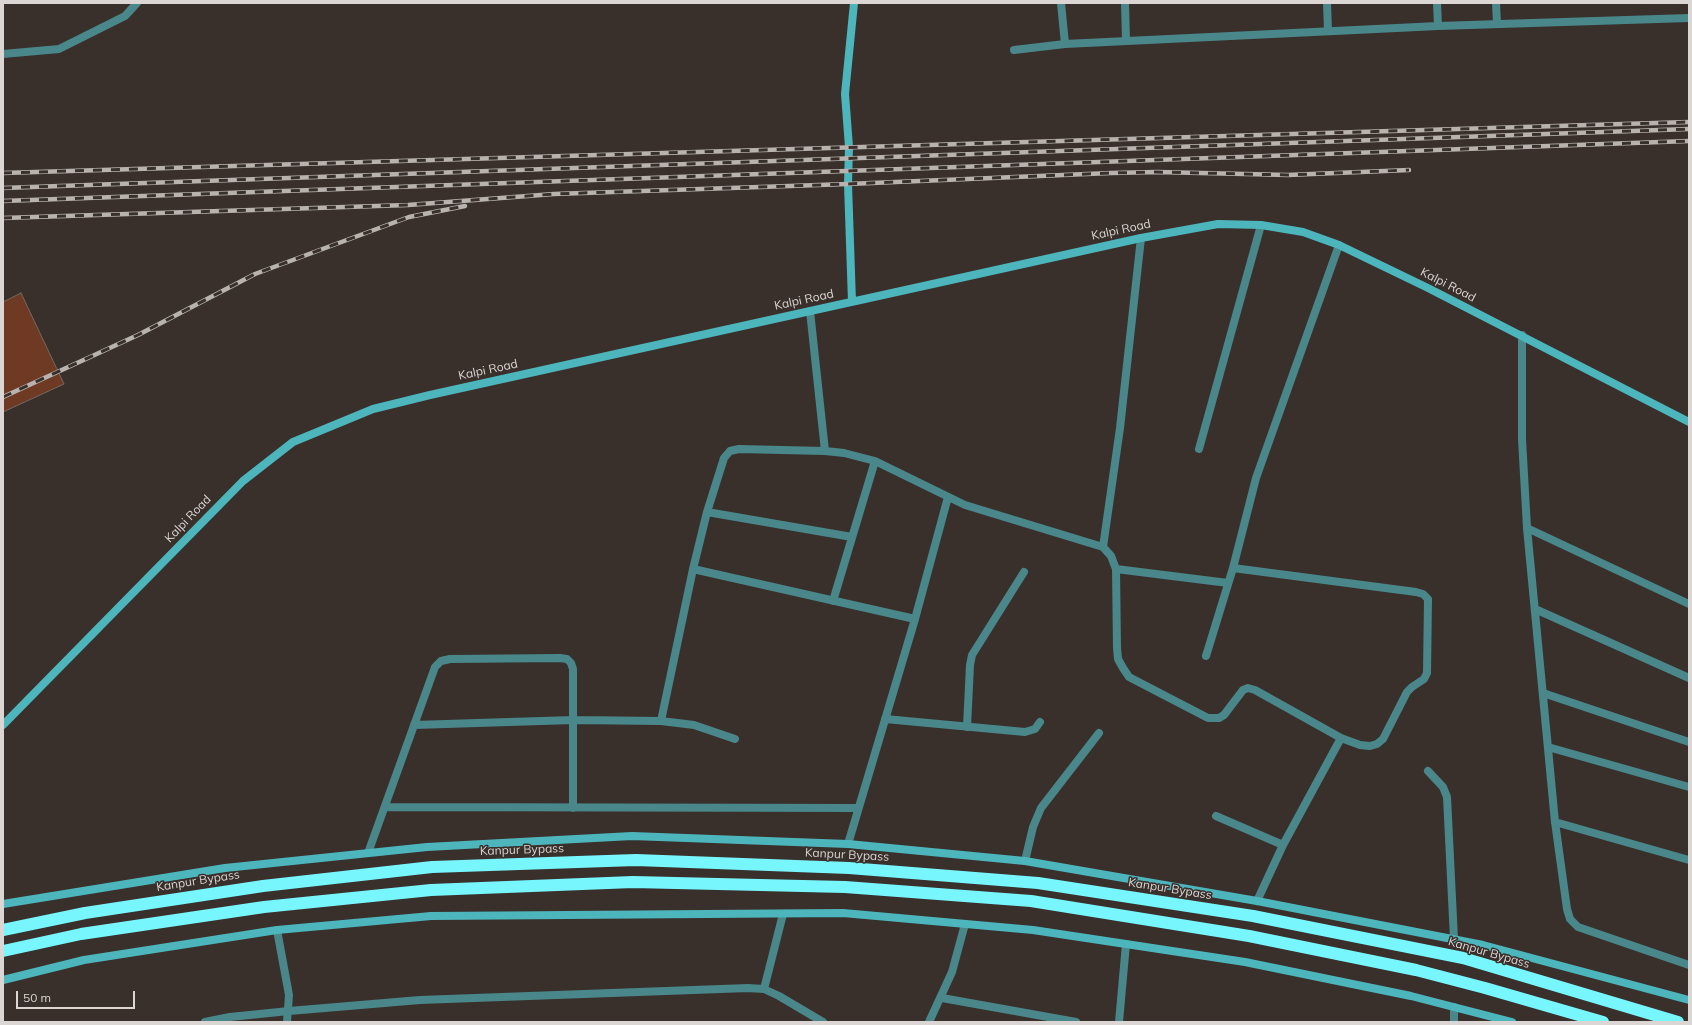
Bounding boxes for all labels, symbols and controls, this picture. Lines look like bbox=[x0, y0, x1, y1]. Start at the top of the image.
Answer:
street label: Kalpi Road bbox=[1090, 217, 1152, 243]
street label: Kalpi Road bbox=[1418, 265, 1478, 305]
street label: Kalpi Road bbox=[773, 287, 835, 313]
street label: Kalpi Road bbox=[457, 357, 519, 383]
street label: Kalpi Road bbox=[162, 492, 214, 546]
street label: Kanpur Bypass bbox=[480, 841, 564, 859]
street label: Kanpur Bypass bbox=[805, 846, 889, 864]
street label: Kanpur Bypass bbox=[155, 867, 241, 895]
street label: Kanpur Bypass bbox=[1127, 875, 1213, 903]
street label: Kanpur Bypass bbox=[1447, 934, 1531, 972]
scale bar bbox=[18, 983, 137, 1009]
text: 50 m bbox=[23, 990, 51, 1005]

